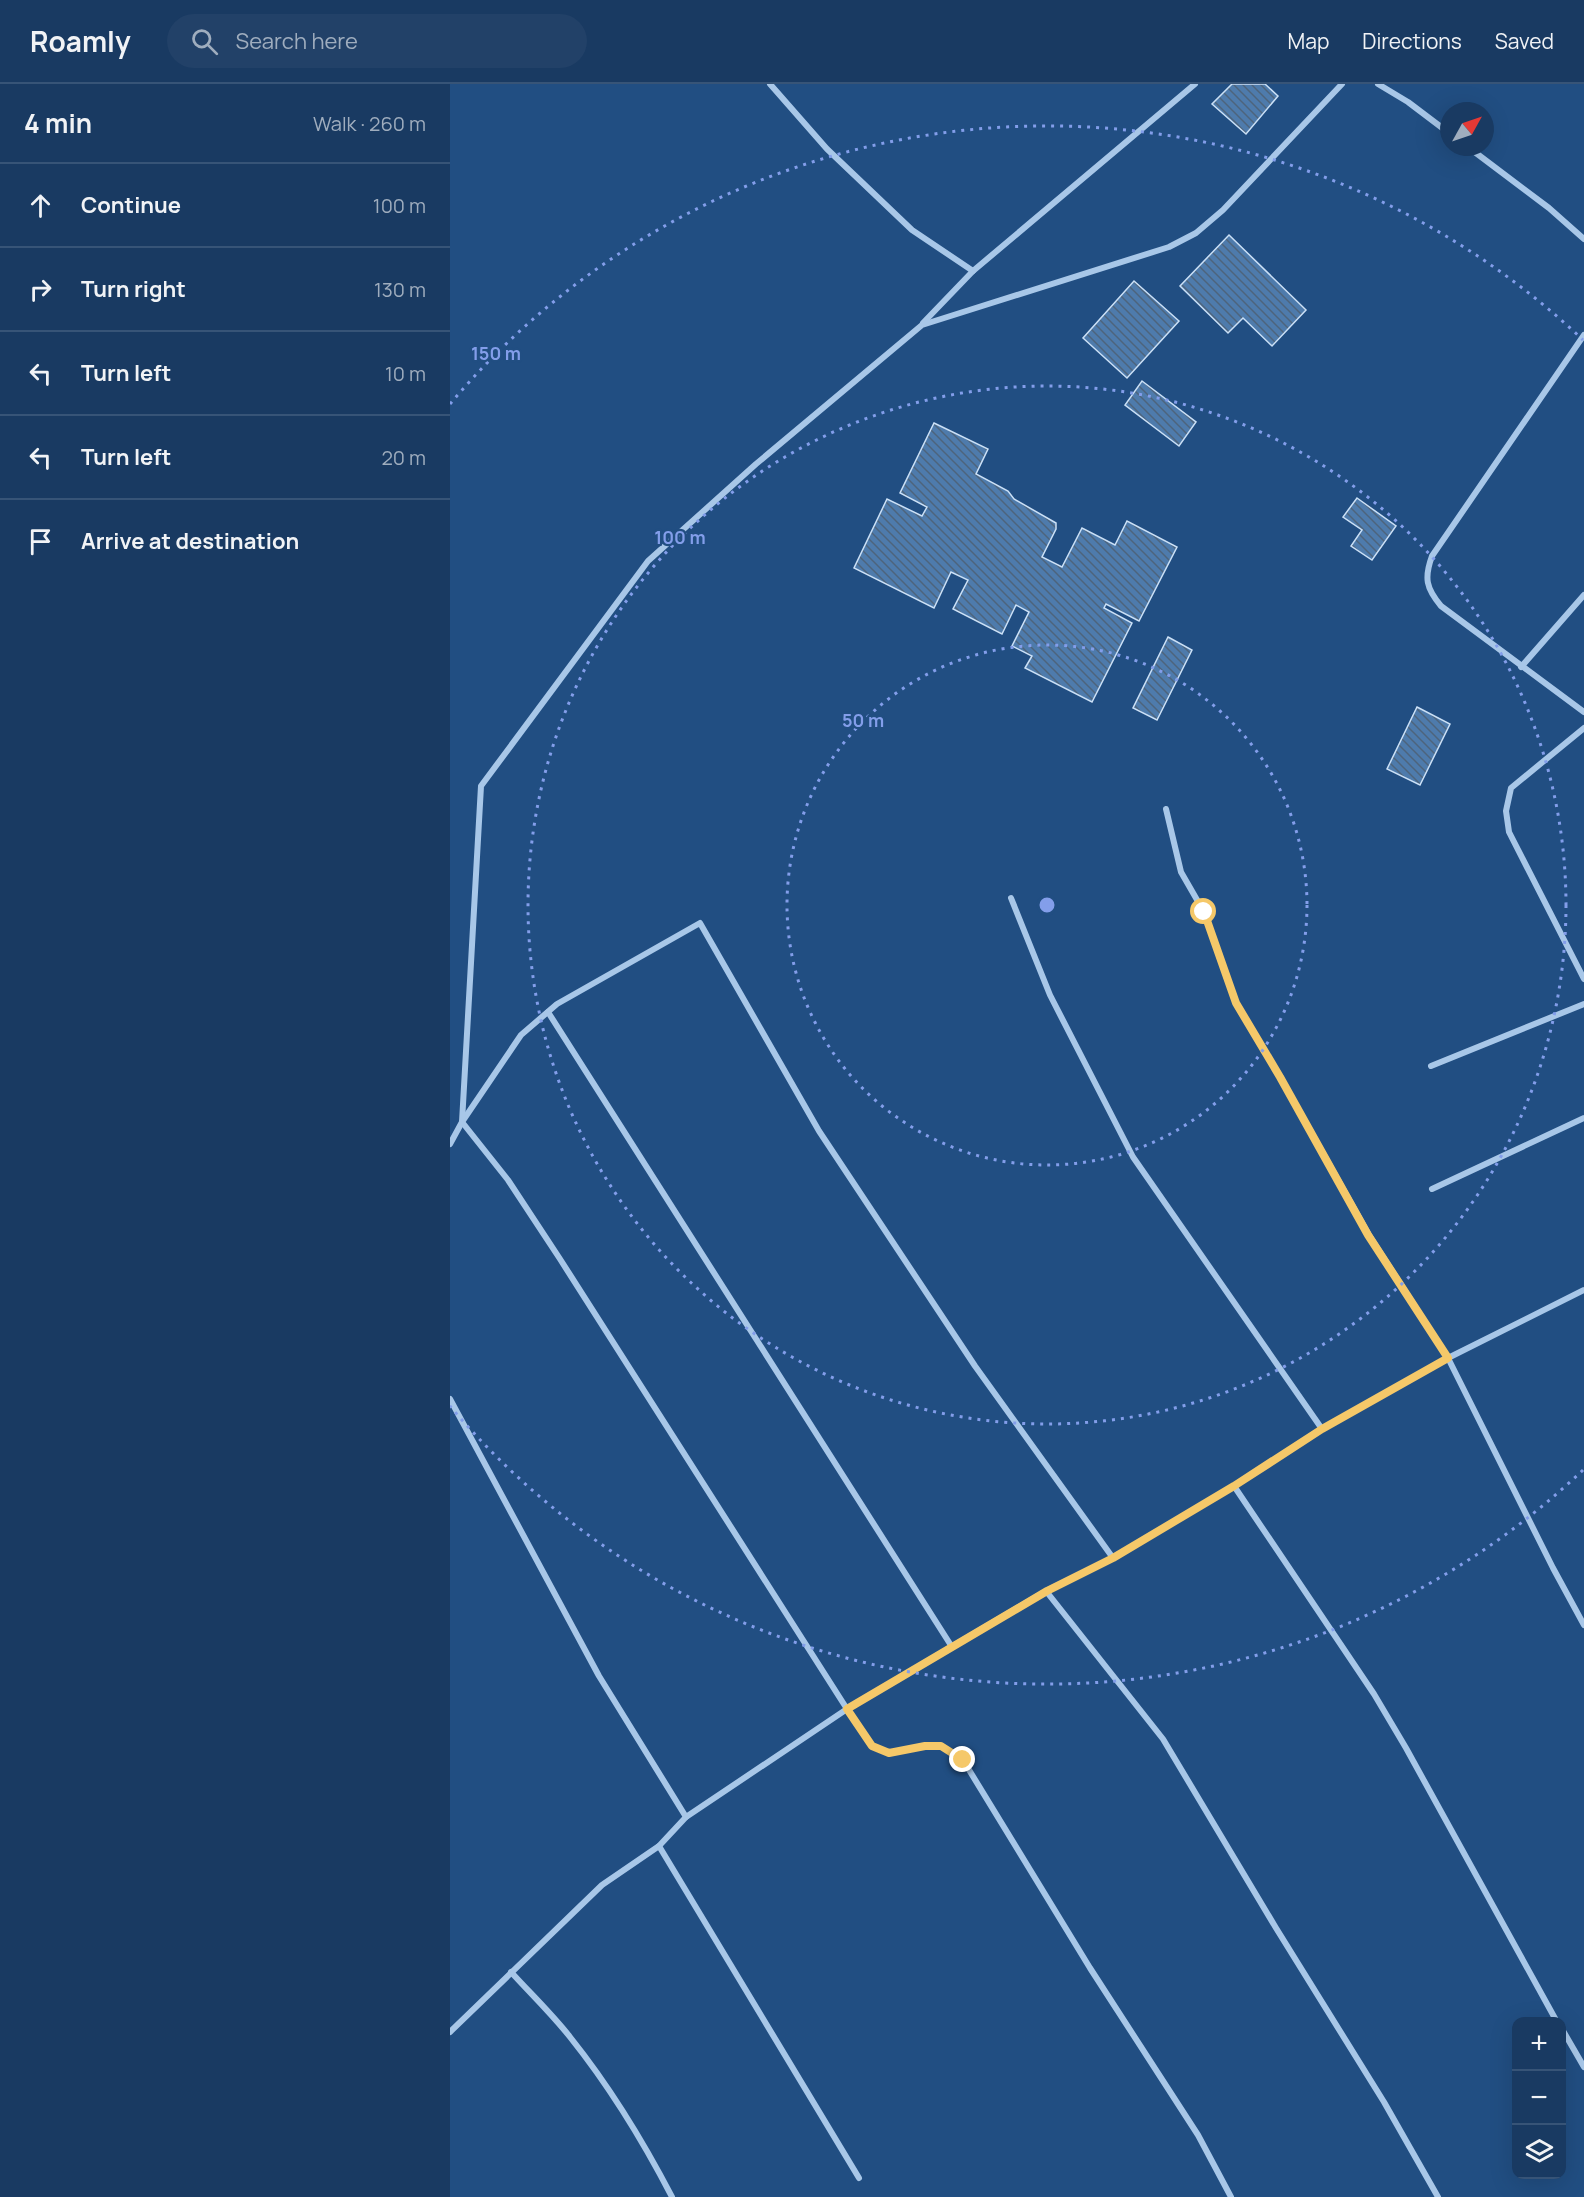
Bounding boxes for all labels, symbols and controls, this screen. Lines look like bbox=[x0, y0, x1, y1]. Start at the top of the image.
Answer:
search box bbox=[167, 14, 587, 68]
text: Roamly bbox=[30, 22, 131, 60]
icon: search bbox=[188, 25, 221, 58]
text: Search here bbox=[236, 26, 358, 56]
text: Map bbox=[1288, 27, 1329, 55]
text: Directions bbox=[1362, 27, 1462, 55]
text: Saved bbox=[1495, 27, 1554, 55]
north arrow bbox=[1440, 102, 1494, 156]
text: 4 min bbox=[24, 105, 92, 141]
text: Walk · 260 m bbox=[313, 110, 426, 137]
icon: ahead bbox=[24, 189, 57, 222]
text: Continue bbox=[81, 190, 181, 220]
text: 100 m bbox=[373, 192, 426, 219]
icon: right bbox=[24, 273, 57, 306]
text: Turn right bbox=[81, 274, 186, 304]
text: 130 m bbox=[374, 276, 426, 303]
text: 150 m bbox=[471, 341, 521, 365]
icon: left bbox=[24, 357, 57, 390]
text: Turn left bbox=[81, 358, 171, 388]
text: 10 m bbox=[385, 360, 426, 387]
icon: left bbox=[24, 441, 57, 474]
text: Turn left bbox=[81, 442, 171, 472]
text: 20 m bbox=[381, 444, 426, 471]
icon: arrive bbox=[24, 525, 57, 558]
text: 100 m bbox=[654, 525, 706, 549]
text: Arrive at destination bbox=[81, 526, 299, 556]
text: 50 m bbox=[842, 708, 884, 732]
centre of rings bbox=[1037, 895, 1057, 915]
route start bbox=[1190, 898, 1216, 924]
route end bbox=[949, 1746, 975, 1772]
map controls bbox=[1512, 2017, 1566, 2179]
button: + bbox=[1512, 2017, 1566, 2071]
button: − bbox=[1512, 2071, 1566, 2125]
button: layers bbox=[1512, 2125, 1566, 2179]

